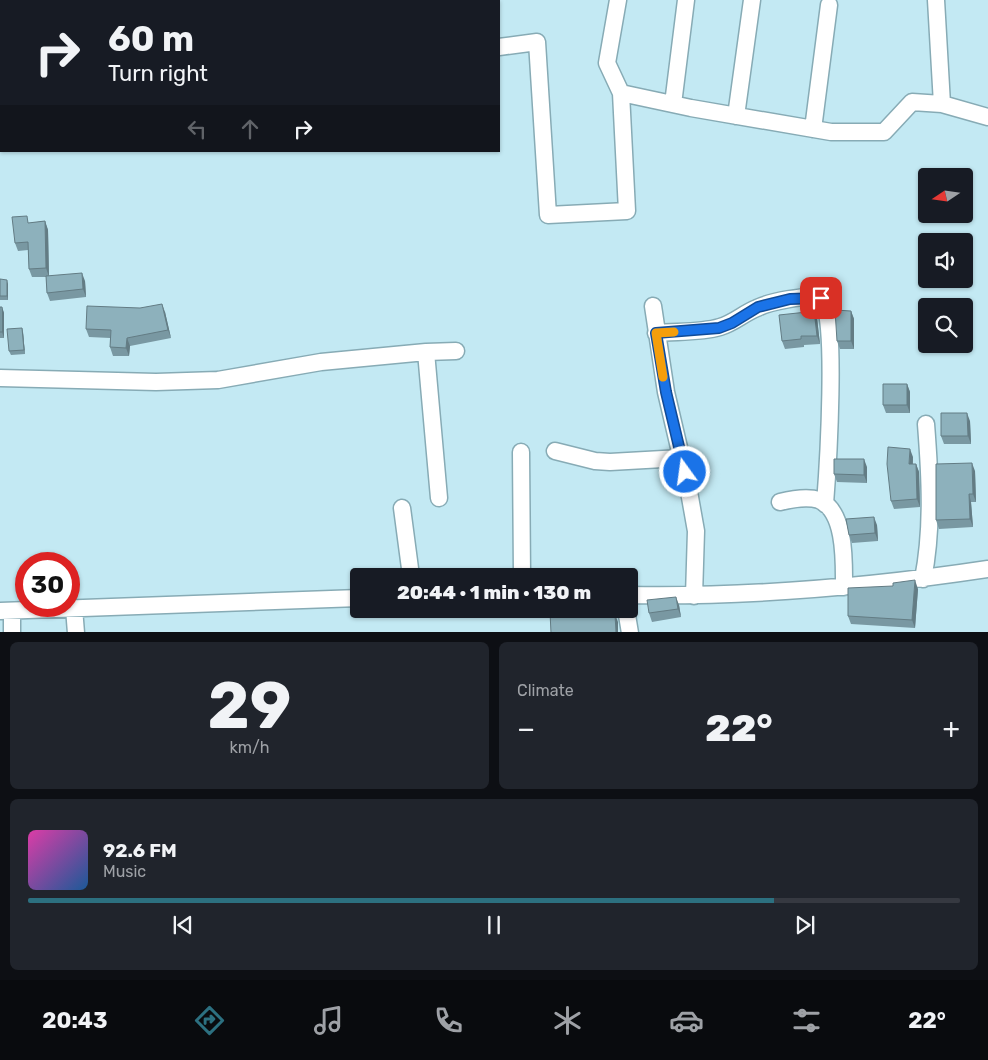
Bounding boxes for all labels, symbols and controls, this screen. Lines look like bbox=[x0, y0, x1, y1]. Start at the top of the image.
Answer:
text: 60 m bbox=[108, 18, 194, 60]
icon: right bbox=[25, 20, 90, 85]
text: Turn right bbox=[108, 60, 208, 87]
icon: left bbox=[183, 115, 211, 143]
icon: ahead bbox=[236, 115, 264, 143]
icon: right bbox=[289, 115, 317, 143]
north arrow bbox=[918, 168, 972, 222]
map controls bbox=[918, 168, 973, 353]
button: sound bbox=[918, 233, 973, 288]
pin bbox=[800, 277, 842, 319]
icon: arrive bbox=[807, 284, 835, 312]
button: search bbox=[918, 298, 973, 353]
position arrow bbox=[658, 445, 710, 497]
speed limit sign: 30 bbox=[15, 552, 80, 617]
text: 20:44 · 1 min · 130 m bbox=[397, 581, 591, 604]
text: 29 bbox=[208, 667, 291, 744]
text: Climate bbox=[517, 681, 574, 700]
text: 22° bbox=[705, 705, 773, 751]
text: − bbox=[517, 712, 535, 745]
text: + bbox=[943, 712, 960, 745]
text: km/h bbox=[230, 738, 269, 757]
text: 92.6 FM bbox=[103, 839, 177, 862]
text: Music bbox=[103, 862, 146, 881]
icon: previous bbox=[169, 911, 197, 939]
icon: pause bbox=[480, 911, 508, 939]
icon: next bbox=[791, 911, 819, 939]
icon: directions bbox=[192, 1003, 227, 1038]
icon: music bbox=[311, 1003, 346, 1038]
icon: phone bbox=[431, 1003, 466, 1038]
icon: climate bbox=[550, 1003, 585, 1038]
icon: car bbox=[669, 1003, 704, 1038]
icon: filters bbox=[789, 1003, 824, 1038]
text: 20:43 bbox=[42, 1007, 107, 1034]
text: 22° bbox=[908, 1007, 946, 1034]

